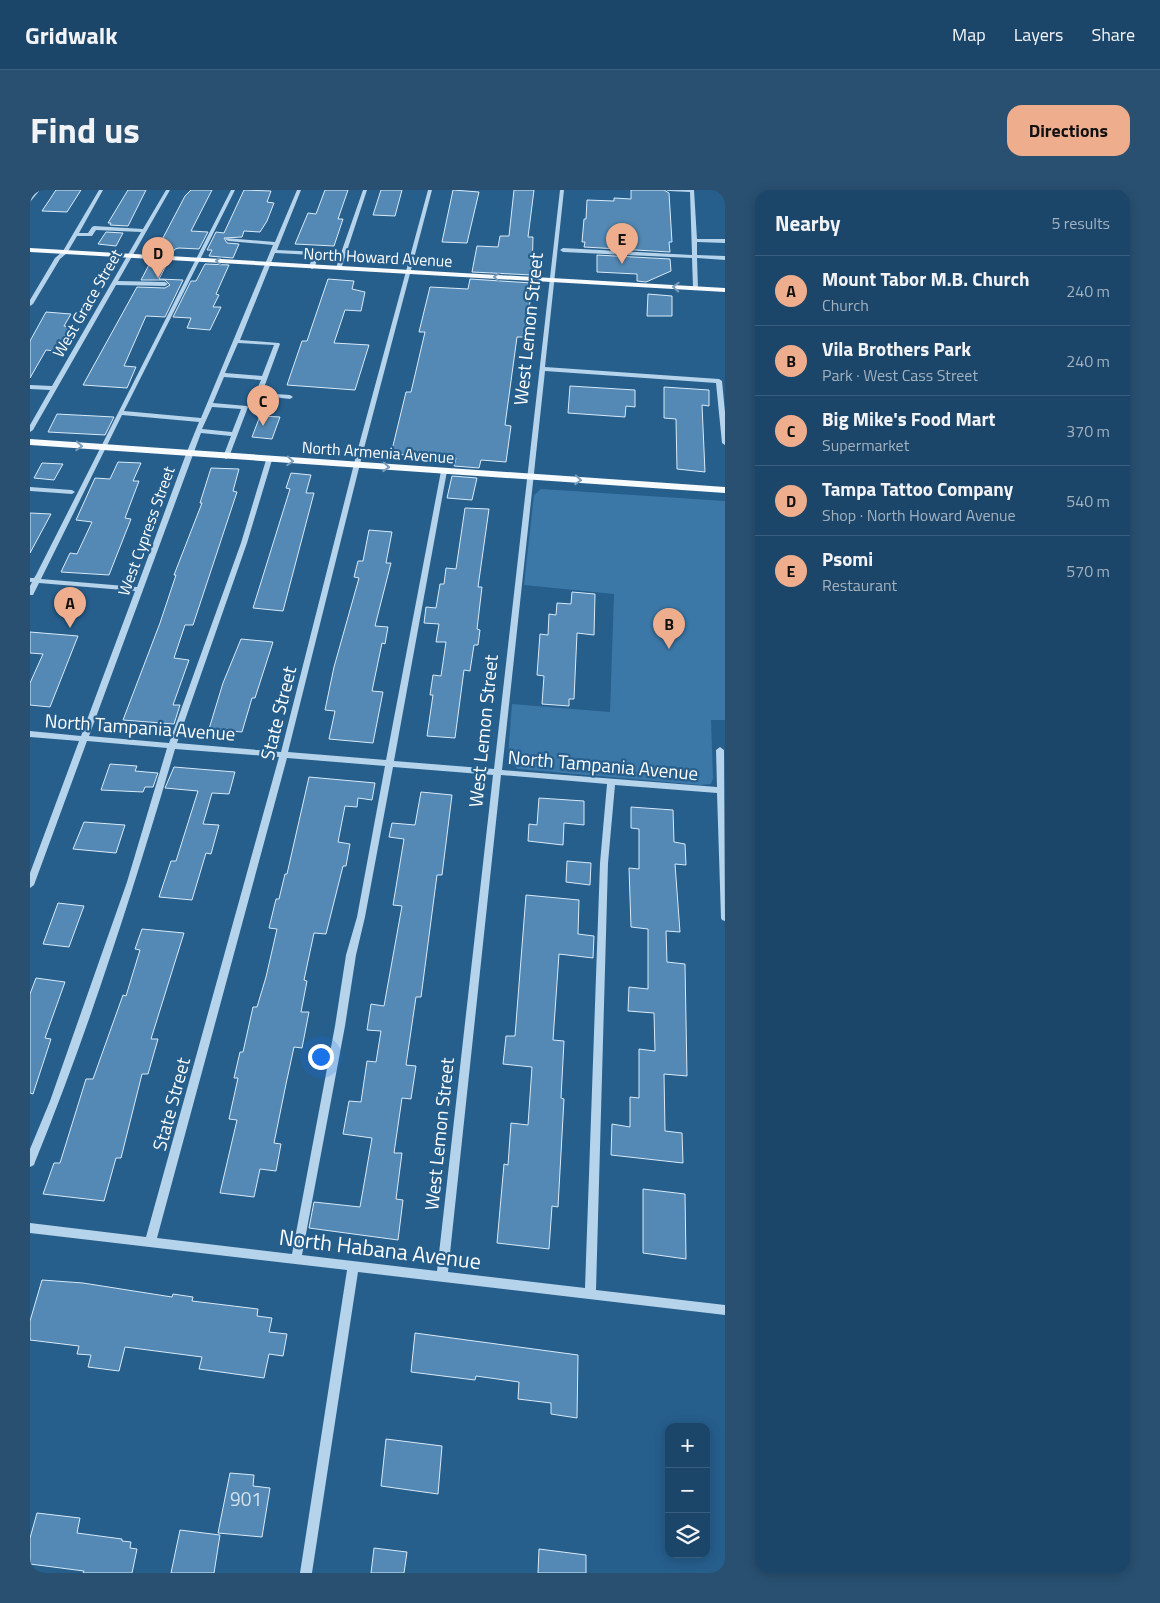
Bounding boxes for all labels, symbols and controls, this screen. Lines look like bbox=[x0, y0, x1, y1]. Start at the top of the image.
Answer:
text: Gridwalk bbox=[25, 17, 118, 53]
text: Map bbox=[952, 21, 986, 48]
text: Layers bbox=[1014, 21, 1063, 48]
text: Share bbox=[1091, 21, 1135, 48]
text: Find us bbox=[30, 103, 140, 157]
button: Directions bbox=[1007, 105, 1130, 156]
text: Nearby bbox=[775, 207, 840, 239]
text: 5 results bbox=[1051, 211, 1110, 235]
pin: E bbox=[606, 223, 638, 264]
pin: D bbox=[142, 237, 174, 278]
street label: North Howard Avenue bbox=[303, 241, 453, 273]
street label: West Grace Street bbox=[46, 244, 128, 362]
street label: West Lemon Street bbox=[505, 251, 550, 407]
one-way arrow bbox=[215, 256, 223, 267]
text: Mount Tabor M.B. Church bbox=[822, 264, 1030, 293]
one-way arrow bbox=[492, 272, 500, 283]
text: A bbox=[786, 279, 796, 303]
text: 240 m bbox=[1066, 279, 1110, 303]
one-way arrow bbox=[672, 282, 680, 293]
text: Church bbox=[822, 293, 869, 317]
text: Vila Brothers Park bbox=[822, 334, 971, 363]
text: B bbox=[786, 349, 796, 373]
text: 240 m bbox=[1066, 349, 1110, 373]
text: Park · West Cass Street bbox=[822, 363, 978, 387]
pin: C bbox=[247, 385, 279, 426]
text: Big Mike's Food Mart bbox=[822, 404, 995, 433]
text: C bbox=[787, 419, 795, 443]
text: 370 m bbox=[1066, 419, 1110, 443]
text: Supermarket bbox=[822, 433, 909, 457]
street label: North Armenia Avenue bbox=[301, 435, 455, 469]
one-way arrow bbox=[75, 440, 83, 451]
one-way arrow bbox=[286, 455, 294, 466]
one-way arrow bbox=[382, 462, 390, 473]
street label: West Cypress Street bbox=[111, 463, 181, 599]
one-way arrow bbox=[574, 474, 582, 485]
text: Tampa Tattoo Company bbox=[822, 474, 1013, 503]
text: D bbox=[786, 489, 796, 513]
text: 540 m bbox=[1066, 489, 1110, 513]
text: Shop · North Howard Avenue bbox=[822, 503, 1016, 527]
text: Psomi bbox=[822, 544, 873, 573]
text: E bbox=[787, 559, 795, 583]
text: 570 m bbox=[1066, 559, 1110, 583]
text: Restaurant bbox=[822, 573, 897, 597]
pin: A bbox=[54, 587, 86, 628]
pin: B bbox=[653, 608, 685, 649]
street label: West Lemon Street bbox=[460, 653, 505, 809]
street label: State Street bbox=[252, 663, 303, 763]
street label: North Tampania Avenue bbox=[44, 705, 236, 748]
street label: North Tampania Avenue bbox=[507, 742, 700, 787]
your location bbox=[308, 1044, 334, 1070]
street label: State Street bbox=[144, 1054, 197, 1154]
street label: West Lemon Street bbox=[416, 1056, 461, 1212]
street label: North Habana Avenue bbox=[277, 1220, 483, 1278]
map controls bbox=[665, 1423, 710, 1558]
button: + bbox=[665, 1423, 710, 1468]
button: − bbox=[665, 1468, 710, 1513]
house number: 901 bbox=[230, 1484, 262, 1513]
button: layers bbox=[665, 1513, 710, 1558]

